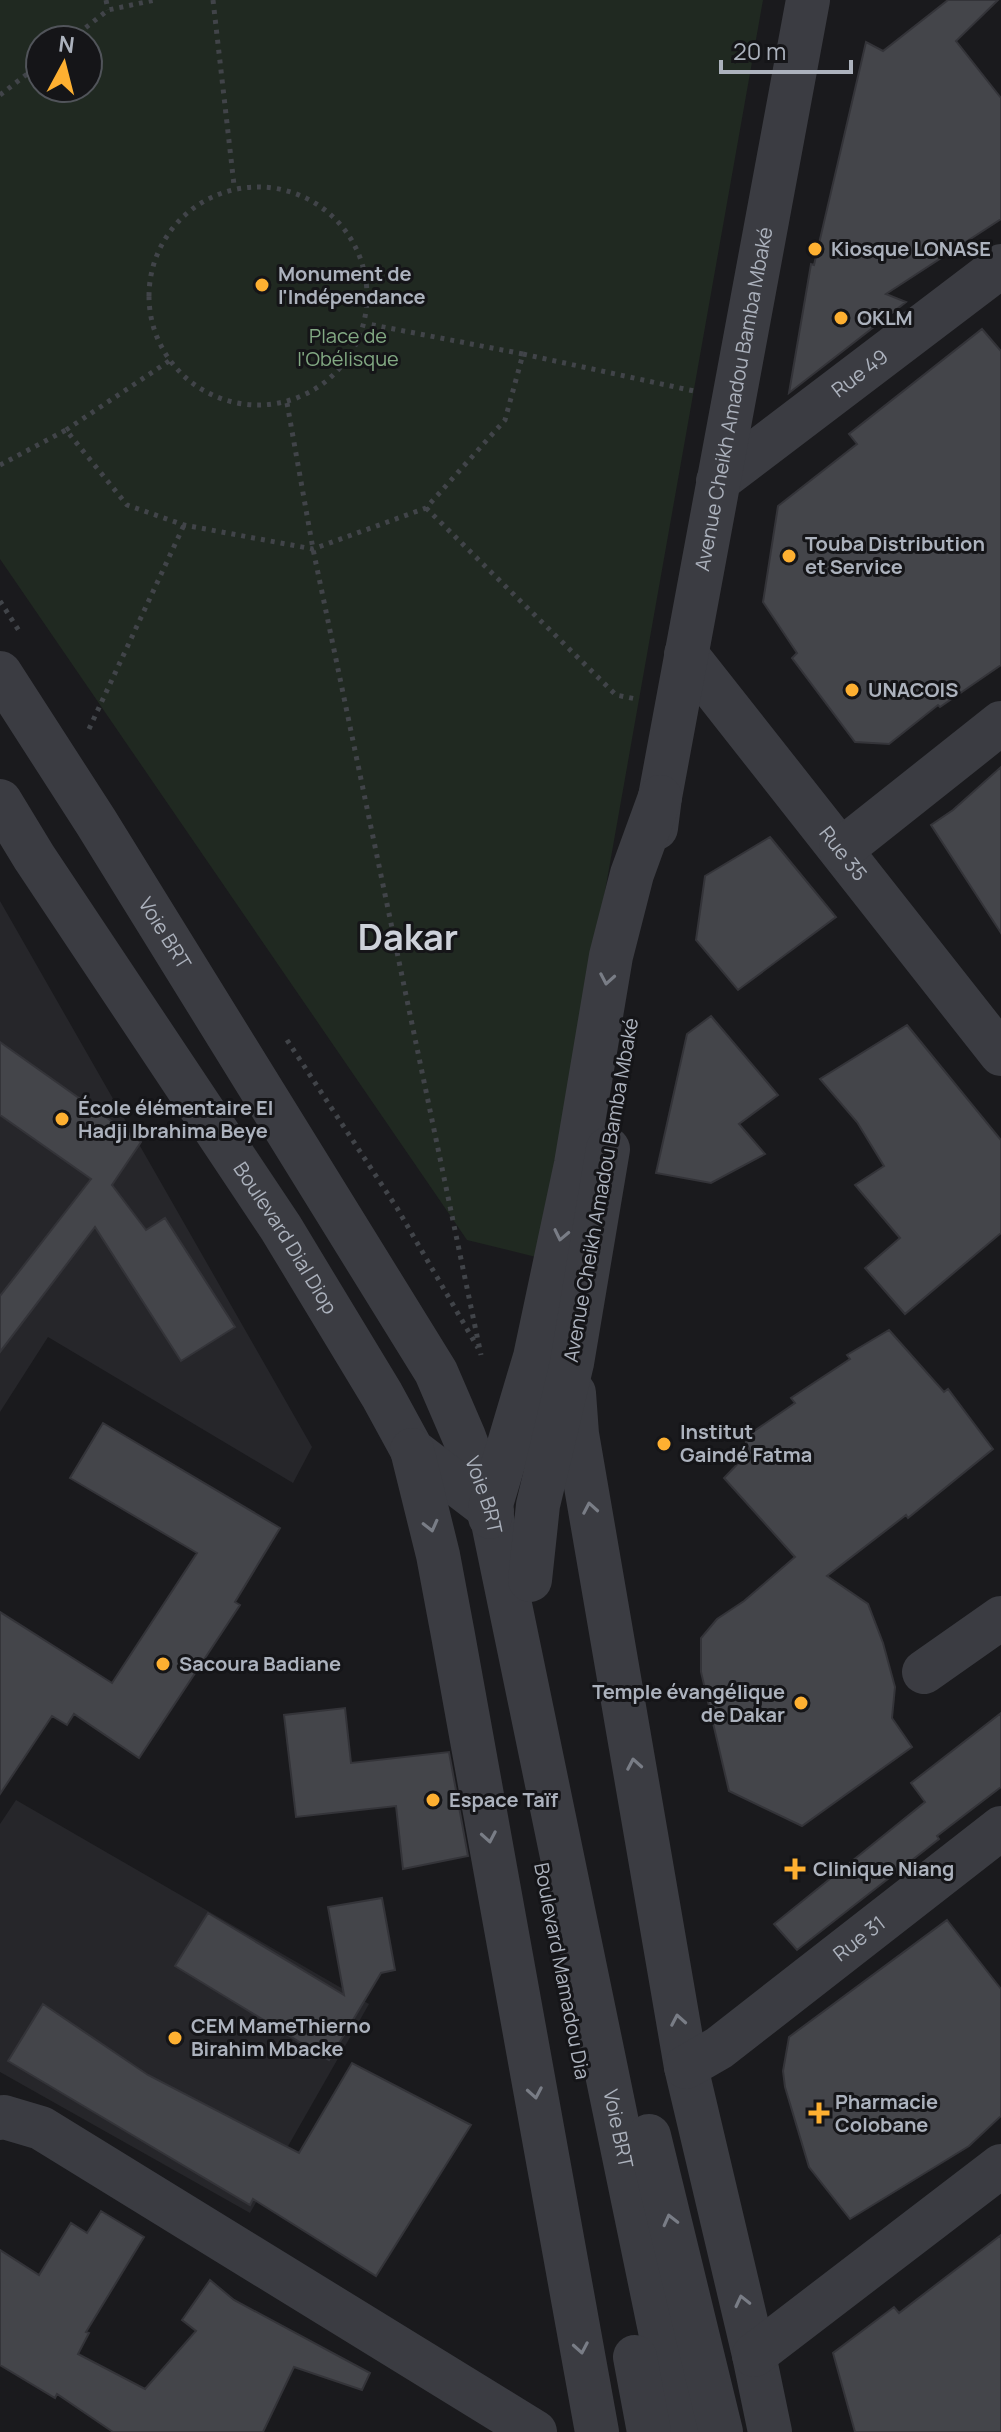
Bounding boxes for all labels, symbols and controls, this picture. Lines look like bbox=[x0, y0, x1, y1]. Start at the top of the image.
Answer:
north arrow bbox=[24, 24, 104, 104]
scale bar bbox=[721, 24, 851, 74]
text: N bbox=[57, 28, 76, 60]
text: 20 m bbox=[733, 34, 786, 67]
street label: Avenue Cheikh Amadou Bamba Mbaké bbox=[688, 225, 779, 573]
place label: Kiosque LONASE bbox=[831, 235, 991, 262]
marker: Kiosque LONASE bbox=[806, 240, 824, 258]
place label: Monument de l'Indépendance bbox=[278, 260, 426, 310]
marker: Monument de l'Indépendance bbox=[253, 276, 271, 294]
place label: OKLM bbox=[857, 304, 913, 331]
marker: OKLM bbox=[832, 309, 850, 327]
park label: Place de l'Obélisque bbox=[297, 322, 399, 372]
street label: Rue 49 bbox=[826, 343, 893, 403]
place label: Touba Distribution et Service bbox=[805, 530, 985, 580]
marker: Touba Distribution et Service bbox=[780, 547, 798, 565]
place label: UNACOIS bbox=[868, 676, 958, 703]
marker: UNACOIS bbox=[843, 681, 861, 699]
street label: Rue 35 bbox=[813, 820, 874, 886]
street label: Voie BRT bbox=[133, 892, 198, 974]
district label: Dakar bbox=[358, 912, 458, 961]
one-way arrow bbox=[600, 973, 617, 986]
street label: Avenue Cheikh Amadou Bamba Mbaké bbox=[557, 1016, 644, 1364]
place label: École élémentaire El Hadji Ibrahima Beye bbox=[78, 1094, 273, 1144]
marker: École élémentaire El Hadji Ibrahima Beye bbox=[53, 1110, 71, 1128]
street label: Boulevard Dial Diop bbox=[228, 1156, 344, 1319]
one-way arrow bbox=[553, 1228, 570, 1241]
place label: Institut Gaindé Fatma bbox=[680, 1418, 812, 1468]
marker: Institut Gaindé Fatma bbox=[655, 1435, 673, 1453]
street label: Voie BRT bbox=[459, 1452, 509, 1536]
one-way arrow bbox=[582, 1501, 599, 1515]
one-way arrow bbox=[421, 1519, 438, 1533]
place label: Sacoura Badiane bbox=[179, 1650, 341, 1677]
marker: Sacoura Badiane bbox=[154, 1655, 172, 1673]
place label: Temple évangélique de Dakar bbox=[592, 1678, 785, 1728]
marker: Temple évangélique de Dakar bbox=[792, 1694, 810, 1712]
one-way arrow bbox=[626, 1757, 643, 1771]
place label: Espace Taïf bbox=[449, 1786, 558, 1813]
marker: Espace Taïf bbox=[424, 1791, 442, 1809]
one-way arrow bbox=[480, 1830, 497, 1843]
place label: Clinique Niang bbox=[813, 1855, 954, 1882]
marker: Clinique Niang bbox=[784, 1858, 806, 1880]
street label: Boulevard Mamadou Dia bbox=[528, 1860, 597, 2082]
street label: Rue 31 bbox=[827, 1909, 891, 1967]
place label: CEM MameThierno Birahim Mbacke bbox=[191, 2012, 371, 2062]
one-way arrow bbox=[670, 2014, 687, 2027]
marker: CEM MameThierno Birahim Mbacke bbox=[166, 2029, 184, 2047]
one-way arrow bbox=[525, 2086, 542, 2099]
street label: Voie BRT bbox=[597, 2087, 640, 2170]
place label: Pharmacie Colobane bbox=[835, 2088, 938, 2138]
marker: Pharmacie Colobane bbox=[810, 2104, 828, 2122]
one-way arrow bbox=[662, 2214, 679, 2228]
one-way arrow bbox=[734, 2295, 751, 2308]
one-way arrow bbox=[572, 2342, 589, 2355]

